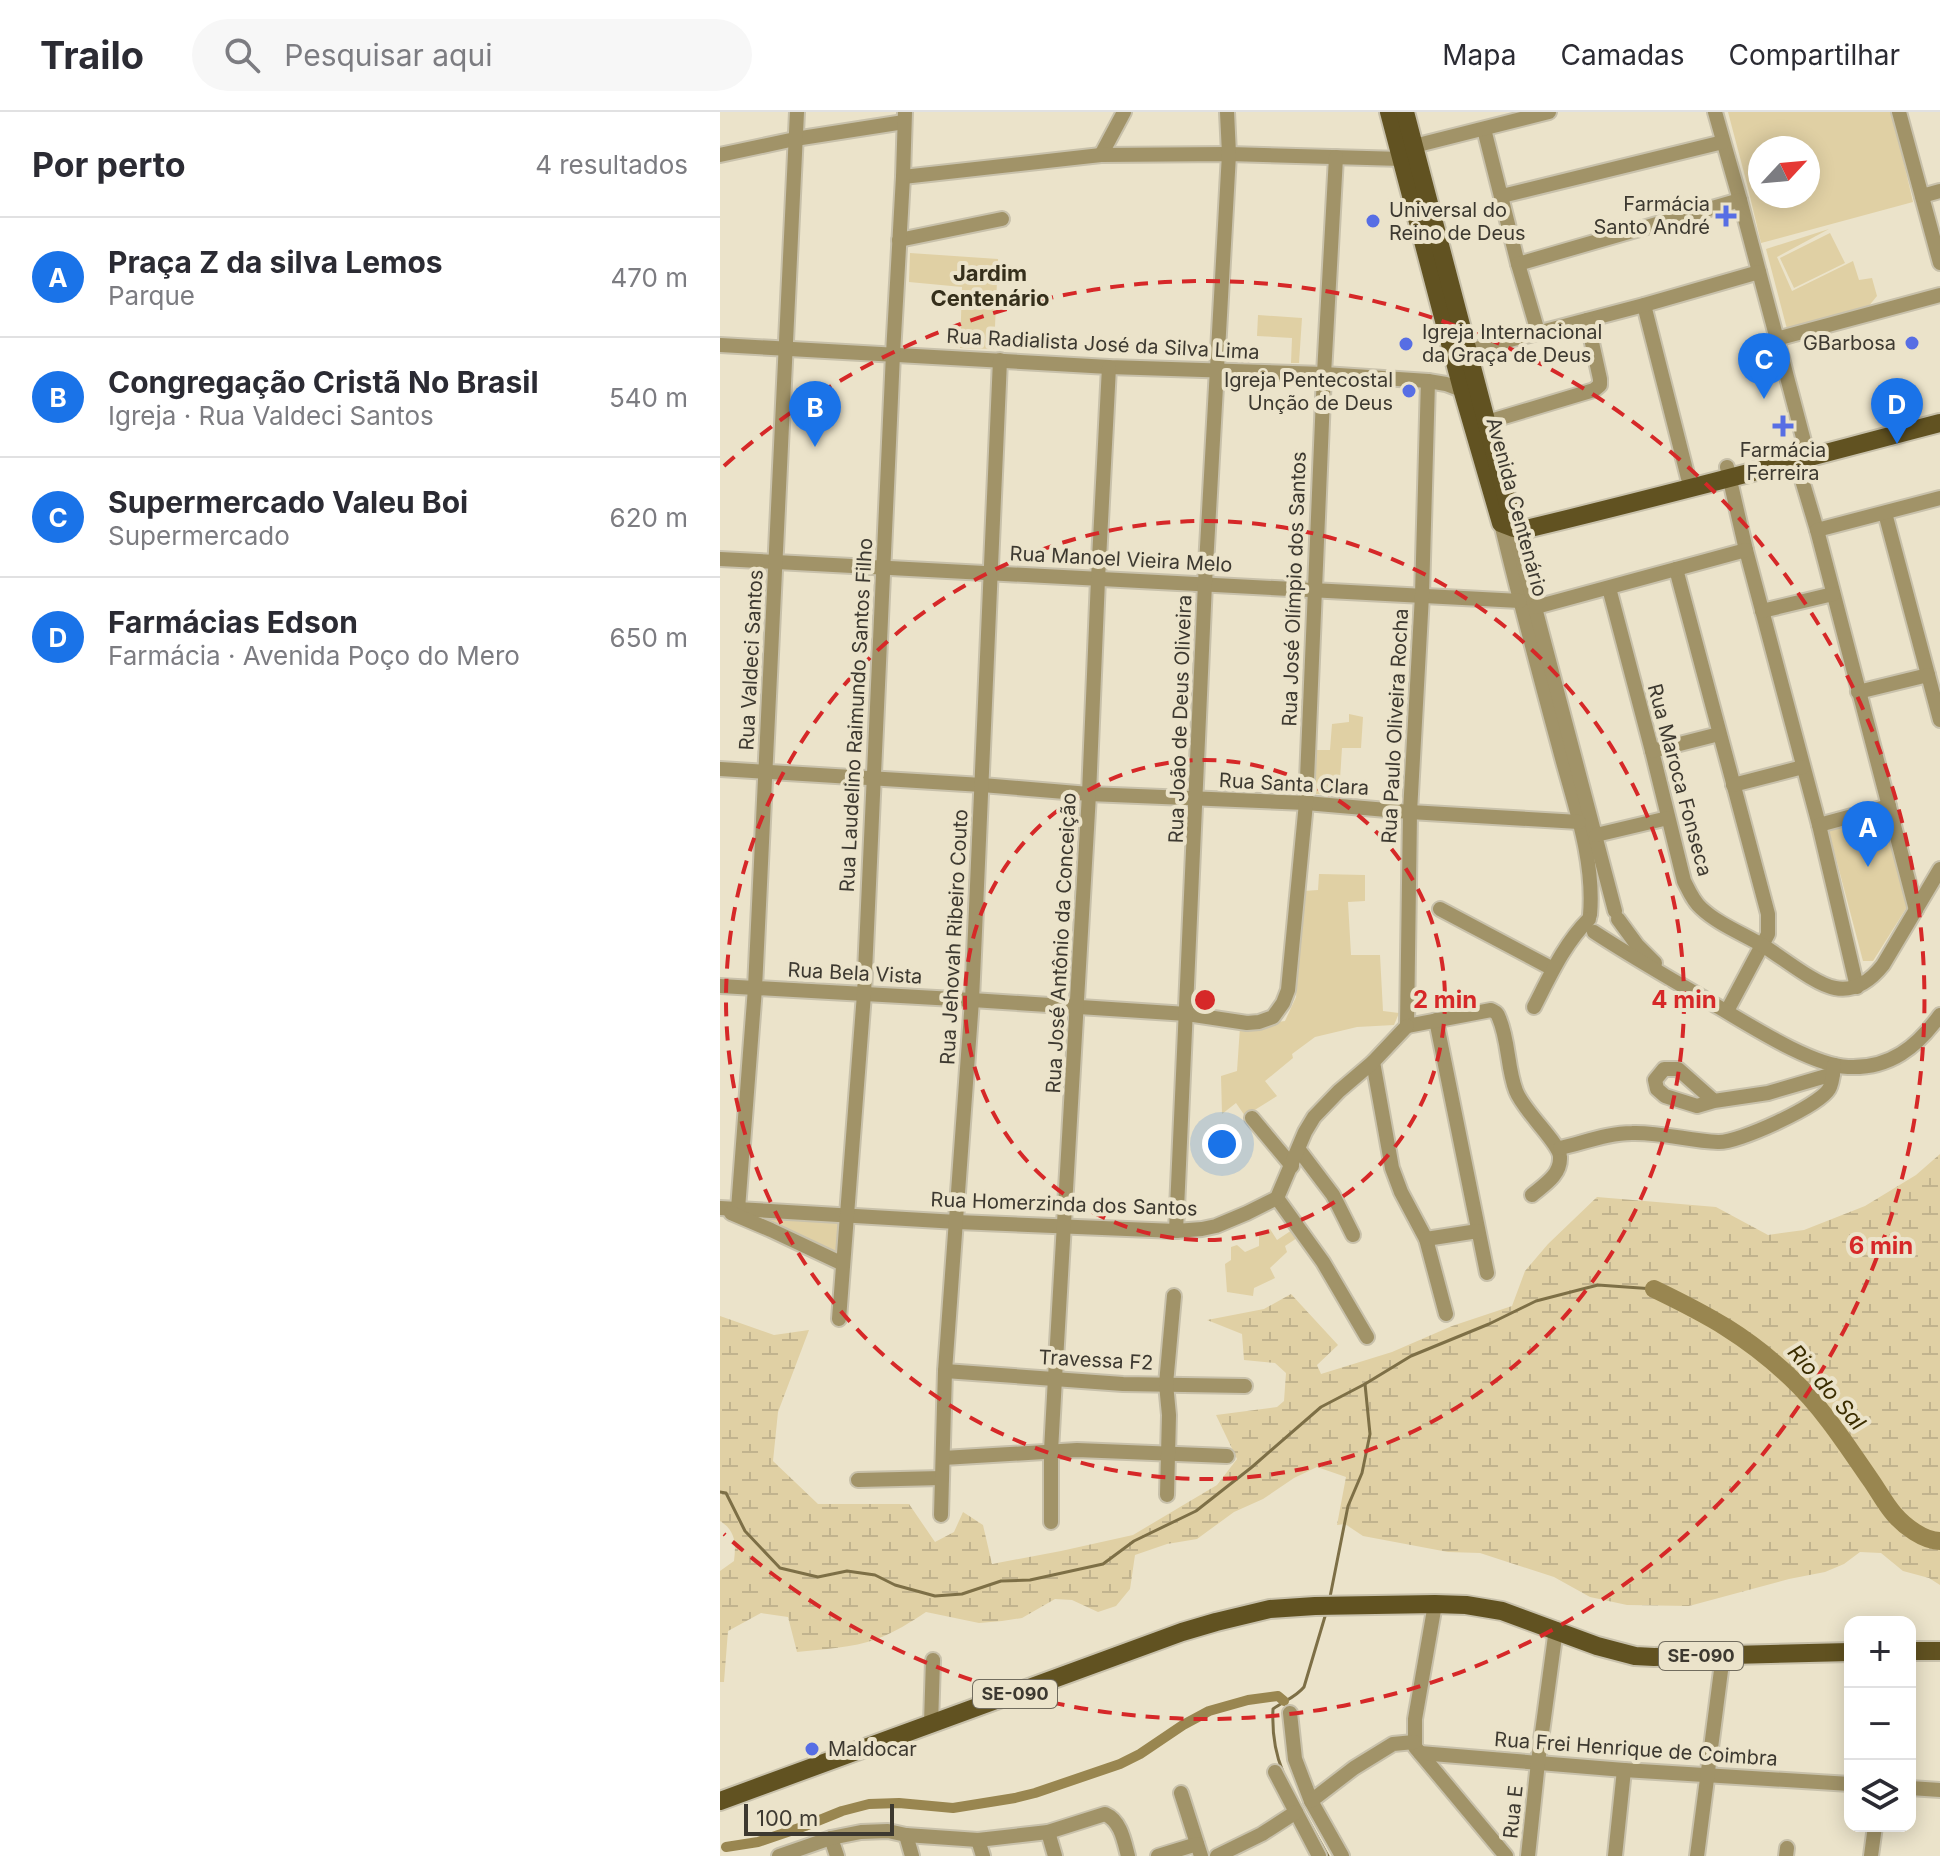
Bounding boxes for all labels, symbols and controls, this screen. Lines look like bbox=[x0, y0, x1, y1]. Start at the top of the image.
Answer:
search box bbox=[192, 19, 752, 91]
text: Trailo bbox=[40, 32, 144, 78]
icon: search bbox=[220, 33, 264, 77]
text: Pesquisar aqui bbox=[284, 37, 492, 73]
text: Mapa bbox=[1442, 38, 1516, 72]
text: Camadas bbox=[1560, 38, 1685, 72]
text: Compartilhar bbox=[1729, 38, 1900, 72]
north arrow bbox=[1748, 136, 1820, 208]
text: Por perto bbox=[32, 144, 186, 185]
text: 4 resultados bbox=[535, 149, 688, 180]
place label: Farmácia Santo André bbox=[1593, 192, 1710, 239]
place label: Universal do Reino de Deus bbox=[1389, 198, 1526, 245]
marker: Farmácia Santo André bbox=[1717, 207, 1735, 225]
marker: Universal do Reino de Deus bbox=[1364, 212, 1382, 230]
text: Praça Z da silva Lemos bbox=[108, 244, 443, 280]
district label: Jardim Centenário bbox=[930, 260, 1050, 311]
text: A bbox=[48, 262, 68, 293]
text: 470 m bbox=[610, 262, 688, 293]
text: Parque bbox=[108, 280, 195, 311]
place label: Igreja Internacional da Graça de Deus bbox=[1422, 320, 1602, 367]
street label: Rua Radialista José da Silva Lima bbox=[946, 324, 1260, 364]
place label: GBarbosa bbox=[1803, 331, 1896, 355]
pin: C bbox=[1738, 333, 1790, 399]
marker: GBarbosa bbox=[1903, 334, 1921, 352]
marker: Igreja Internacional da Graça de Deus bbox=[1397, 335, 1415, 353]
text: Congregação Cristã No Brasil bbox=[108, 364, 539, 400]
place label: Igreja Pentecostal Unção de Deus bbox=[1224, 368, 1393, 415]
pin: D bbox=[1871, 378, 1923, 444]
pin: B bbox=[789, 381, 841, 447]
text: B bbox=[49, 382, 67, 413]
text: 540 m bbox=[609, 382, 688, 413]
marker: Igreja Pentecostal Unção de Deus bbox=[1400, 382, 1418, 400]
text: Igreja · Rua Valdeci Santos bbox=[108, 400, 434, 431]
street label: Avenida Centenário bbox=[1482, 415, 1552, 599]
marker: Farmácia Ferreira bbox=[1774, 417, 1792, 435]
place label: Farmácia Ferreira bbox=[1740, 438, 1826, 485]
street label: Rua José Olímpio dos Santos bbox=[1277, 451, 1311, 727]
text: Supermercado Valeu Boi bbox=[108, 484, 468, 520]
text: C bbox=[48, 502, 68, 533]
text: 620 m bbox=[610, 502, 688, 533]
text: Supermercado bbox=[108, 520, 290, 551]
street label: Rua Laudelino Raimundo Santos Filho bbox=[835, 537, 877, 893]
street label: Rua Manoel Vieira Melo bbox=[1009, 541, 1233, 577]
street label: Rua Valdeci Santos bbox=[734, 569, 768, 751]
street label: Rua João de Deus Oliveira bbox=[1164, 594, 1196, 844]
text: Farmácias Edson bbox=[108, 604, 358, 640]
street label: Rua Paulo Oliveira Rocha bbox=[1377, 608, 1413, 844]
text: D bbox=[49, 622, 67, 653]
text: 650 m bbox=[610, 622, 688, 653]
text: Farmácia · Avenida Poço do Mero bbox=[108, 640, 520, 671]
street label: Rua Maroca Fonseca bbox=[1643, 681, 1717, 879]
street label: Rua Santa Clara bbox=[1218, 768, 1370, 800]
street label: Rua José Antônio da Conceição bbox=[1041, 792, 1081, 1094]
pin: A bbox=[1842, 801, 1894, 867]
street label: Rua Jehovah Ribeiro Couto bbox=[935, 809, 973, 1065]
street label: Rua Bela Vista bbox=[787, 957, 923, 989]
text: 2 min bbox=[1413, 985, 1477, 1014]
text: 4 min bbox=[1651, 985, 1717, 1014]
centre of rings bbox=[1191, 986, 1219, 1014]
your location bbox=[1202, 1124, 1242, 1164]
street label: Rua Homerzinda dos Santos bbox=[930, 1187, 1198, 1221]
text: 6 min bbox=[1849, 1231, 1913, 1260]
water label: Rio do Sal bbox=[1783, 1339, 1872, 1436]
street label: Travessa F2 bbox=[1038, 1345, 1154, 1375]
map controls bbox=[1844, 1616, 1916, 1832]
button: + bbox=[1844, 1616, 1916, 1688]
road number: SE-090 bbox=[1659, 1642, 1743, 1670]
road number: SE-090 bbox=[973, 1680, 1057, 1708]
button: − bbox=[1844, 1688, 1916, 1760]
street label: Rua Frei Henrique de Coimbra bbox=[1494, 1727, 1778, 1771]
place label: Maldocar bbox=[828, 1737, 917, 1761]
marker: Maldocar bbox=[803, 1740, 821, 1758]
button: layers bbox=[1844, 1760, 1916, 1832]
street label: Rua E bbox=[1498, 1784, 1528, 1840]
scale bar bbox=[744, 1800, 894, 1836]
text: 100 m bbox=[756, 1805, 818, 1831]

